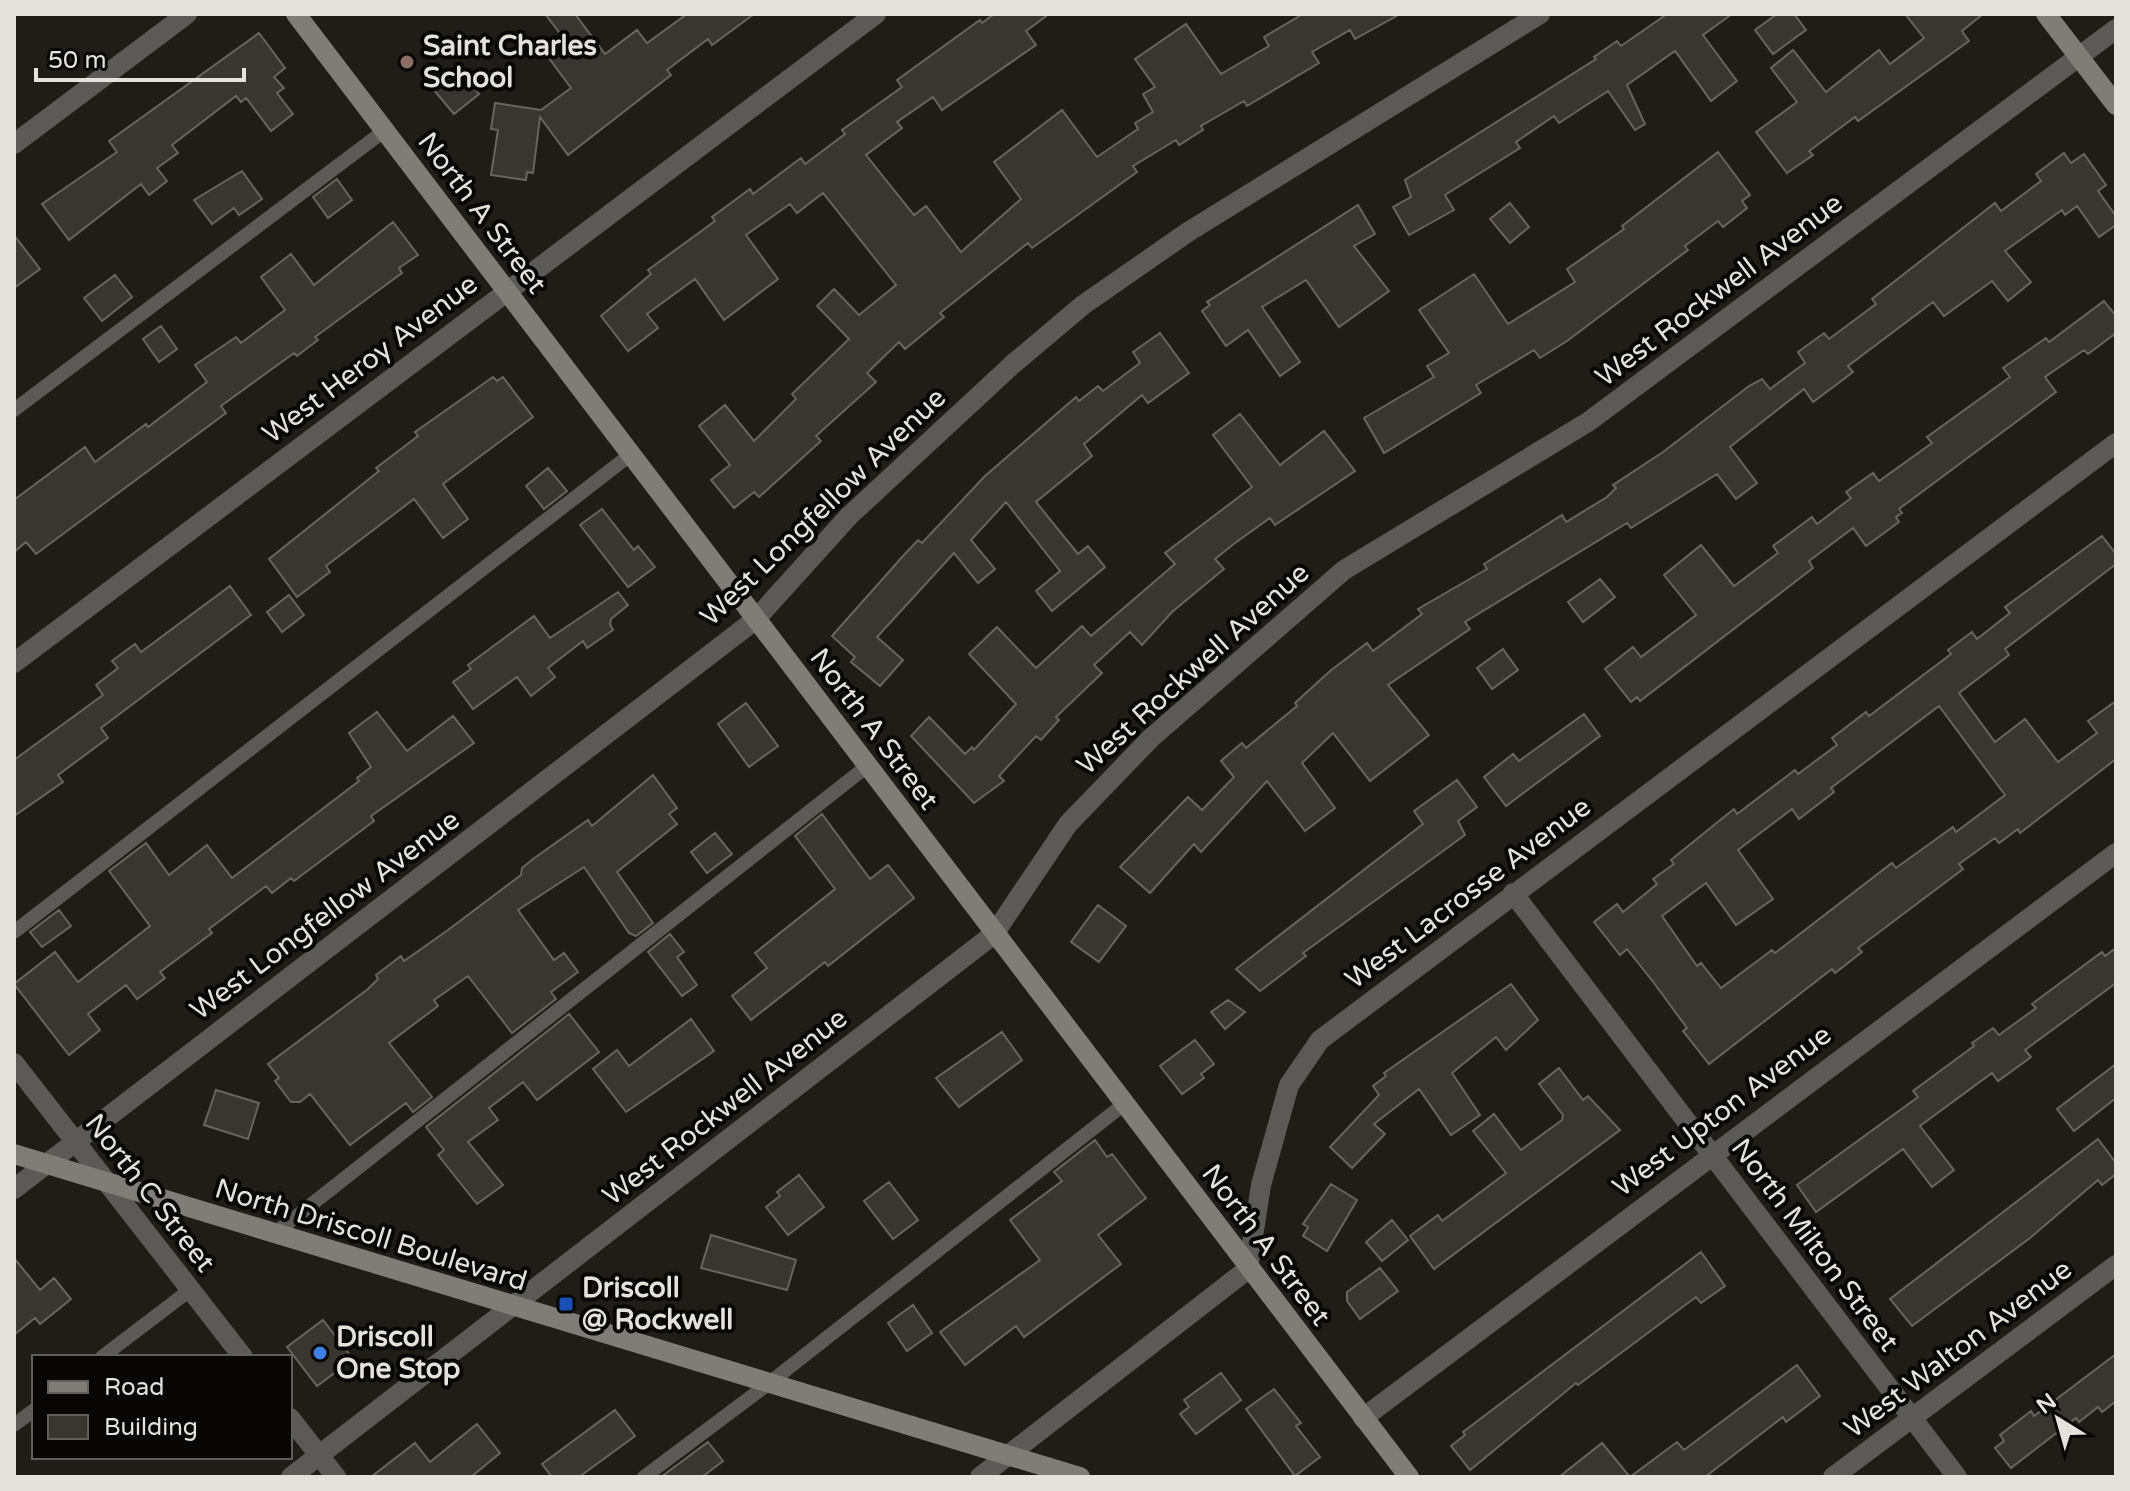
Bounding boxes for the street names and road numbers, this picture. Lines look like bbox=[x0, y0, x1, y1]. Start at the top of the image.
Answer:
street label: North A Street bbox=[410, 126, 554, 301]
street label: West Rockwell Avenue bbox=[1589, 186, 1849, 394]
street label: West Heroy Avenue bbox=[256, 267, 484, 451]
street label: West Longfellow Avenue bbox=[693, 381, 953, 633]
street label: West Rockwell Avenue bbox=[1070, 556, 1316, 782]
street label: North A Street bbox=[802, 642, 946, 817]
street label: West Lacrosse Avenue bbox=[1339, 790, 1597, 996]
street label: West Longfellow Avenue bbox=[184, 803, 466, 1027]
street label: West Rockwell Avenue bbox=[596, 1001, 854, 1213]
street label: West Upton Avenue bbox=[1606, 1018, 1838, 1204]
street label: North C Street bbox=[78, 1107, 223, 1279]
street label: North Milton Street bbox=[1724, 1132, 1906, 1358]
street label: North A Street bbox=[1194, 1158, 1338, 1333]
street label: North Driscoll Boulevard bbox=[211, 1171, 531, 1299]
street label: West Walton Avenue bbox=[1837, 1252, 2079, 1446]

